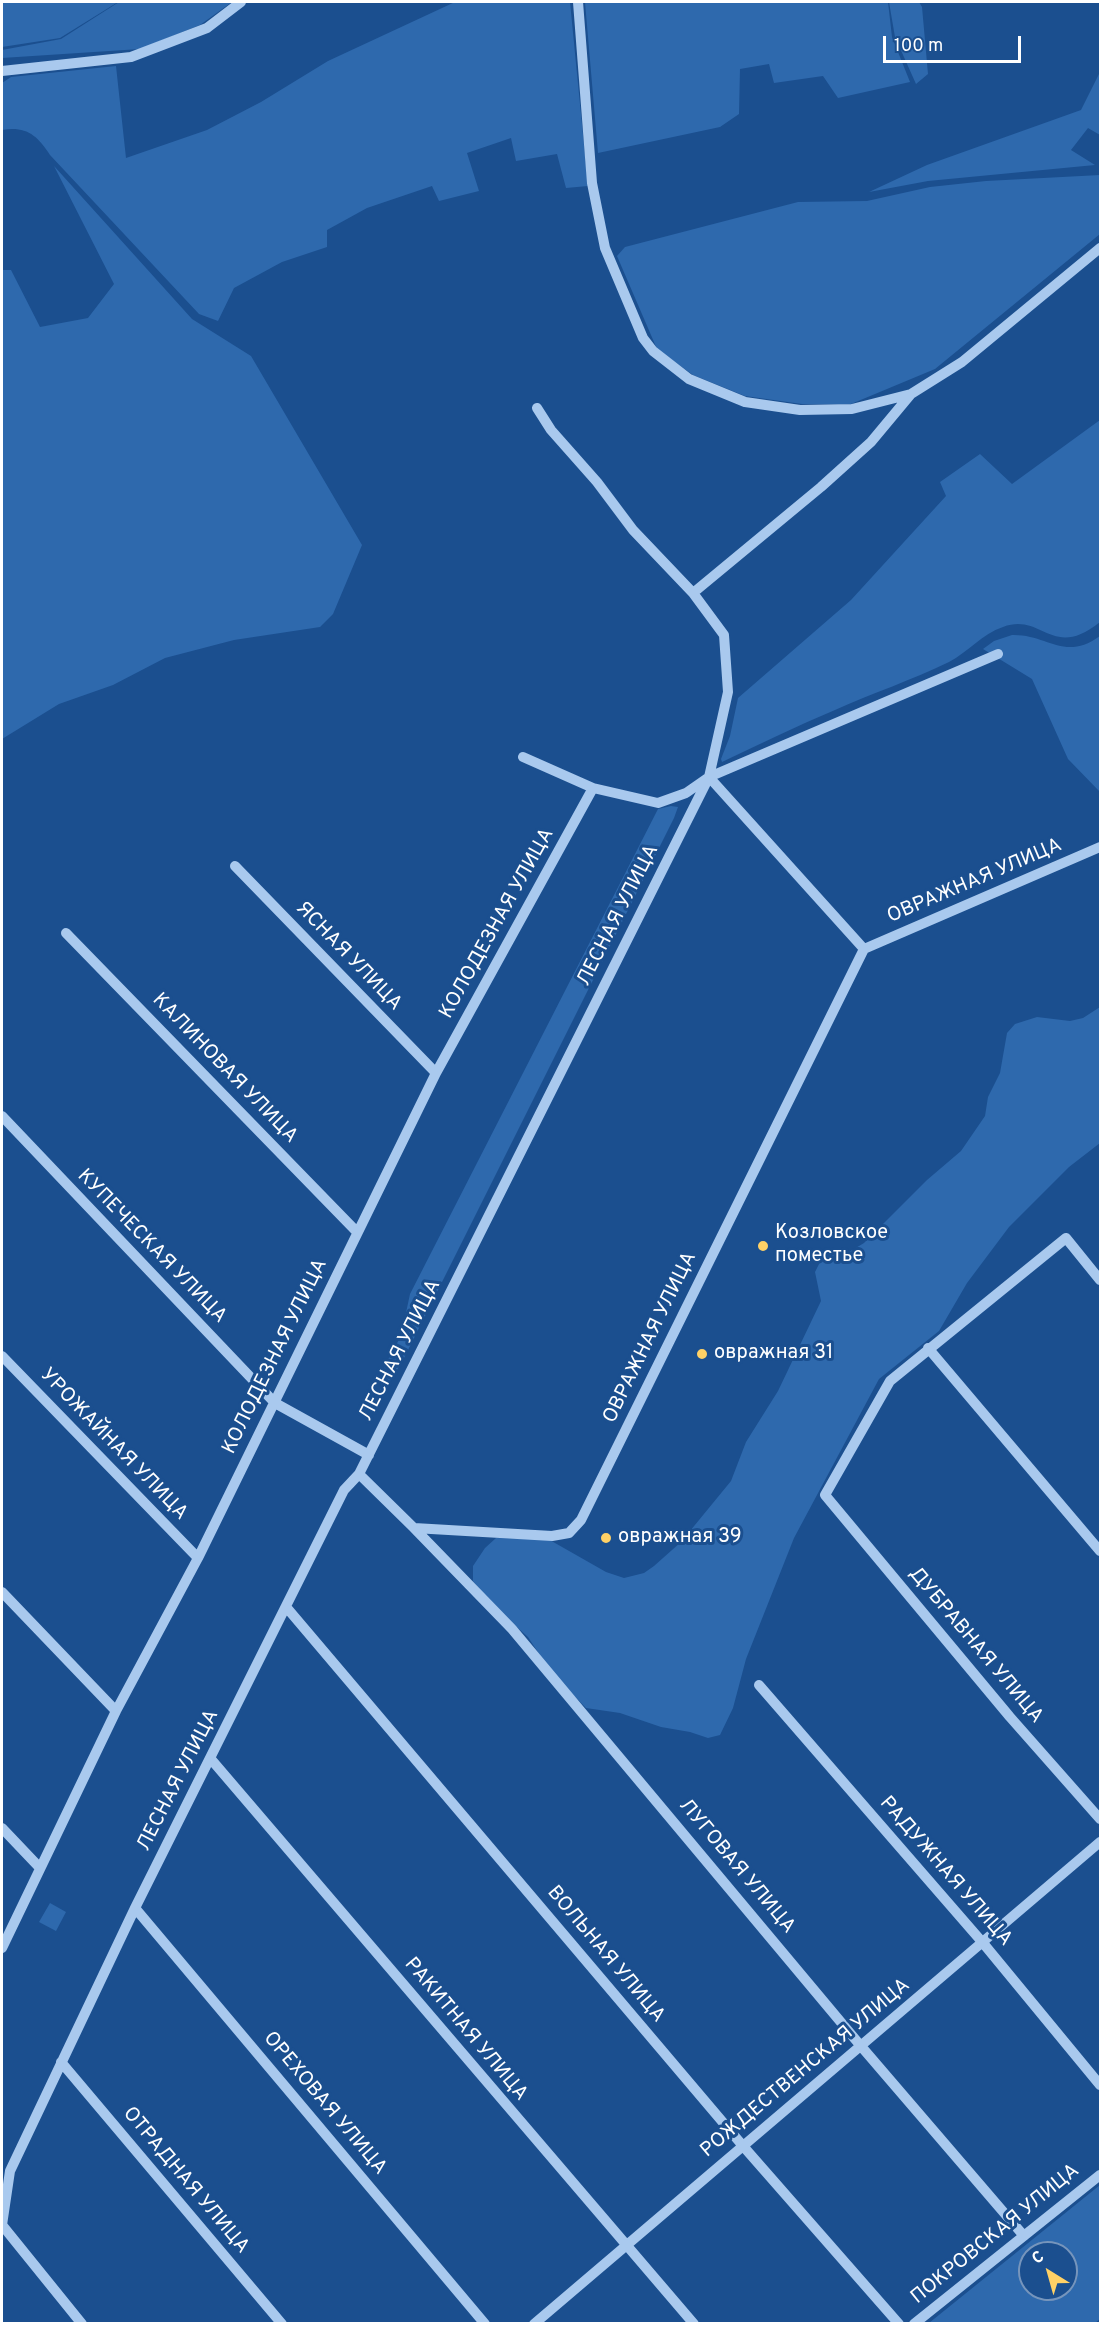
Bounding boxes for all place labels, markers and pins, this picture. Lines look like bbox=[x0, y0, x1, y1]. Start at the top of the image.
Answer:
place label: Козловское поместье bbox=[775, 1222, 888, 1269]
marker: Козловское поместье bbox=[756, 1239, 770, 1253]
place label: овражная 31 bbox=[714, 1342, 834, 1366]
marker: овражная 31 bbox=[695, 1347, 709, 1361]
place label: овражная 39 bbox=[618, 1526, 742, 1550]
marker: овражная 39 bbox=[599, 1531, 613, 1545]

